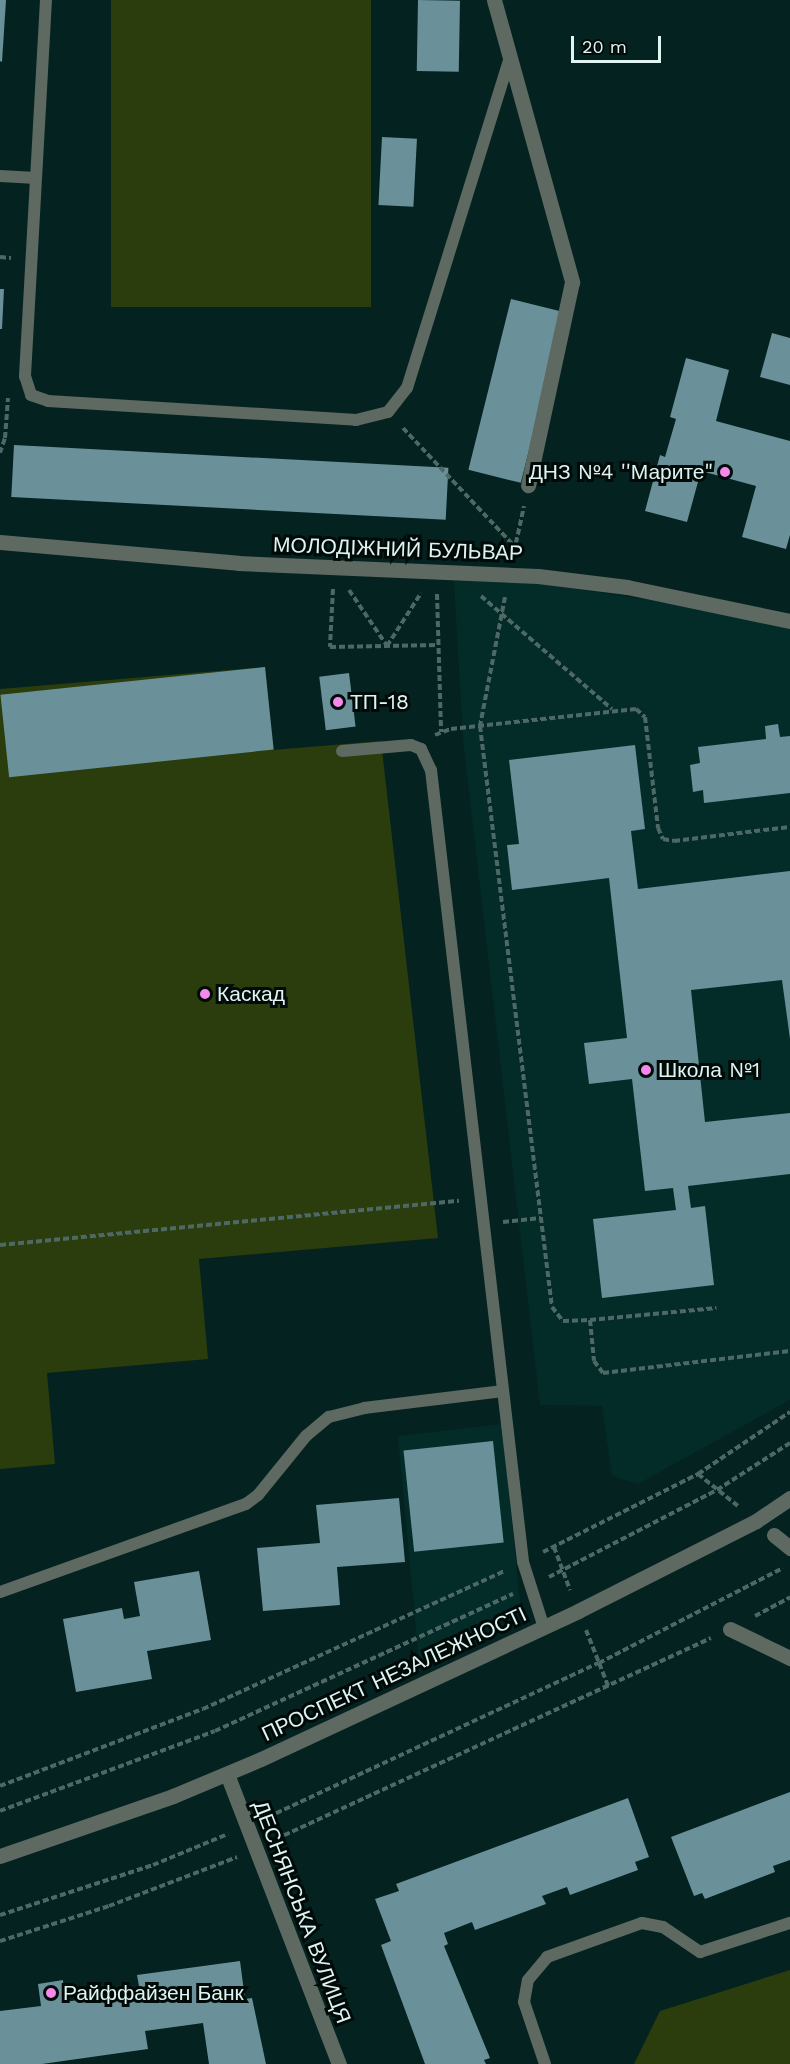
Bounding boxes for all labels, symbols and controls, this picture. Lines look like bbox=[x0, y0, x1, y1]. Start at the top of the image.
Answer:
scale bar bbox=[574, 24, 664, 62]
text: 20 m bbox=[582, 36, 627, 57]
place label: ДНЗ №4 ''Марите" bbox=[529, 459, 713, 485]
marker: ДНЗ №4 ''Марите" bbox=[718, 465, 732, 479]
street label: МОЛОДІЖНИЙ БУЛЬВАР bbox=[273, 532, 523, 566]
place label: ТП-18 bbox=[350, 689, 409, 715]
marker: ТП-18 bbox=[331, 695, 345, 709]
place label: Каскад bbox=[217, 981, 285, 1007]
marker: Каскад bbox=[198, 987, 212, 1001]
place label: Школа №1 bbox=[658, 1057, 760, 1083]
marker: Школа №1 bbox=[639, 1063, 653, 1077]
street label: ПРОСПЕКТ НЕЗАЛЕЖНОСТІ bbox=[258, 1601, 530, 1747]
street label: ДЕСНЯНСЬКА ВУЛИЦЯ bbox=[248, 1797, 356, 2027]
place label: Райффайзен Банк bbox=[63, 1980, 244, 2006]
marker: Райффайзен Банк bbox=[44, 1986, 58, 2000]

